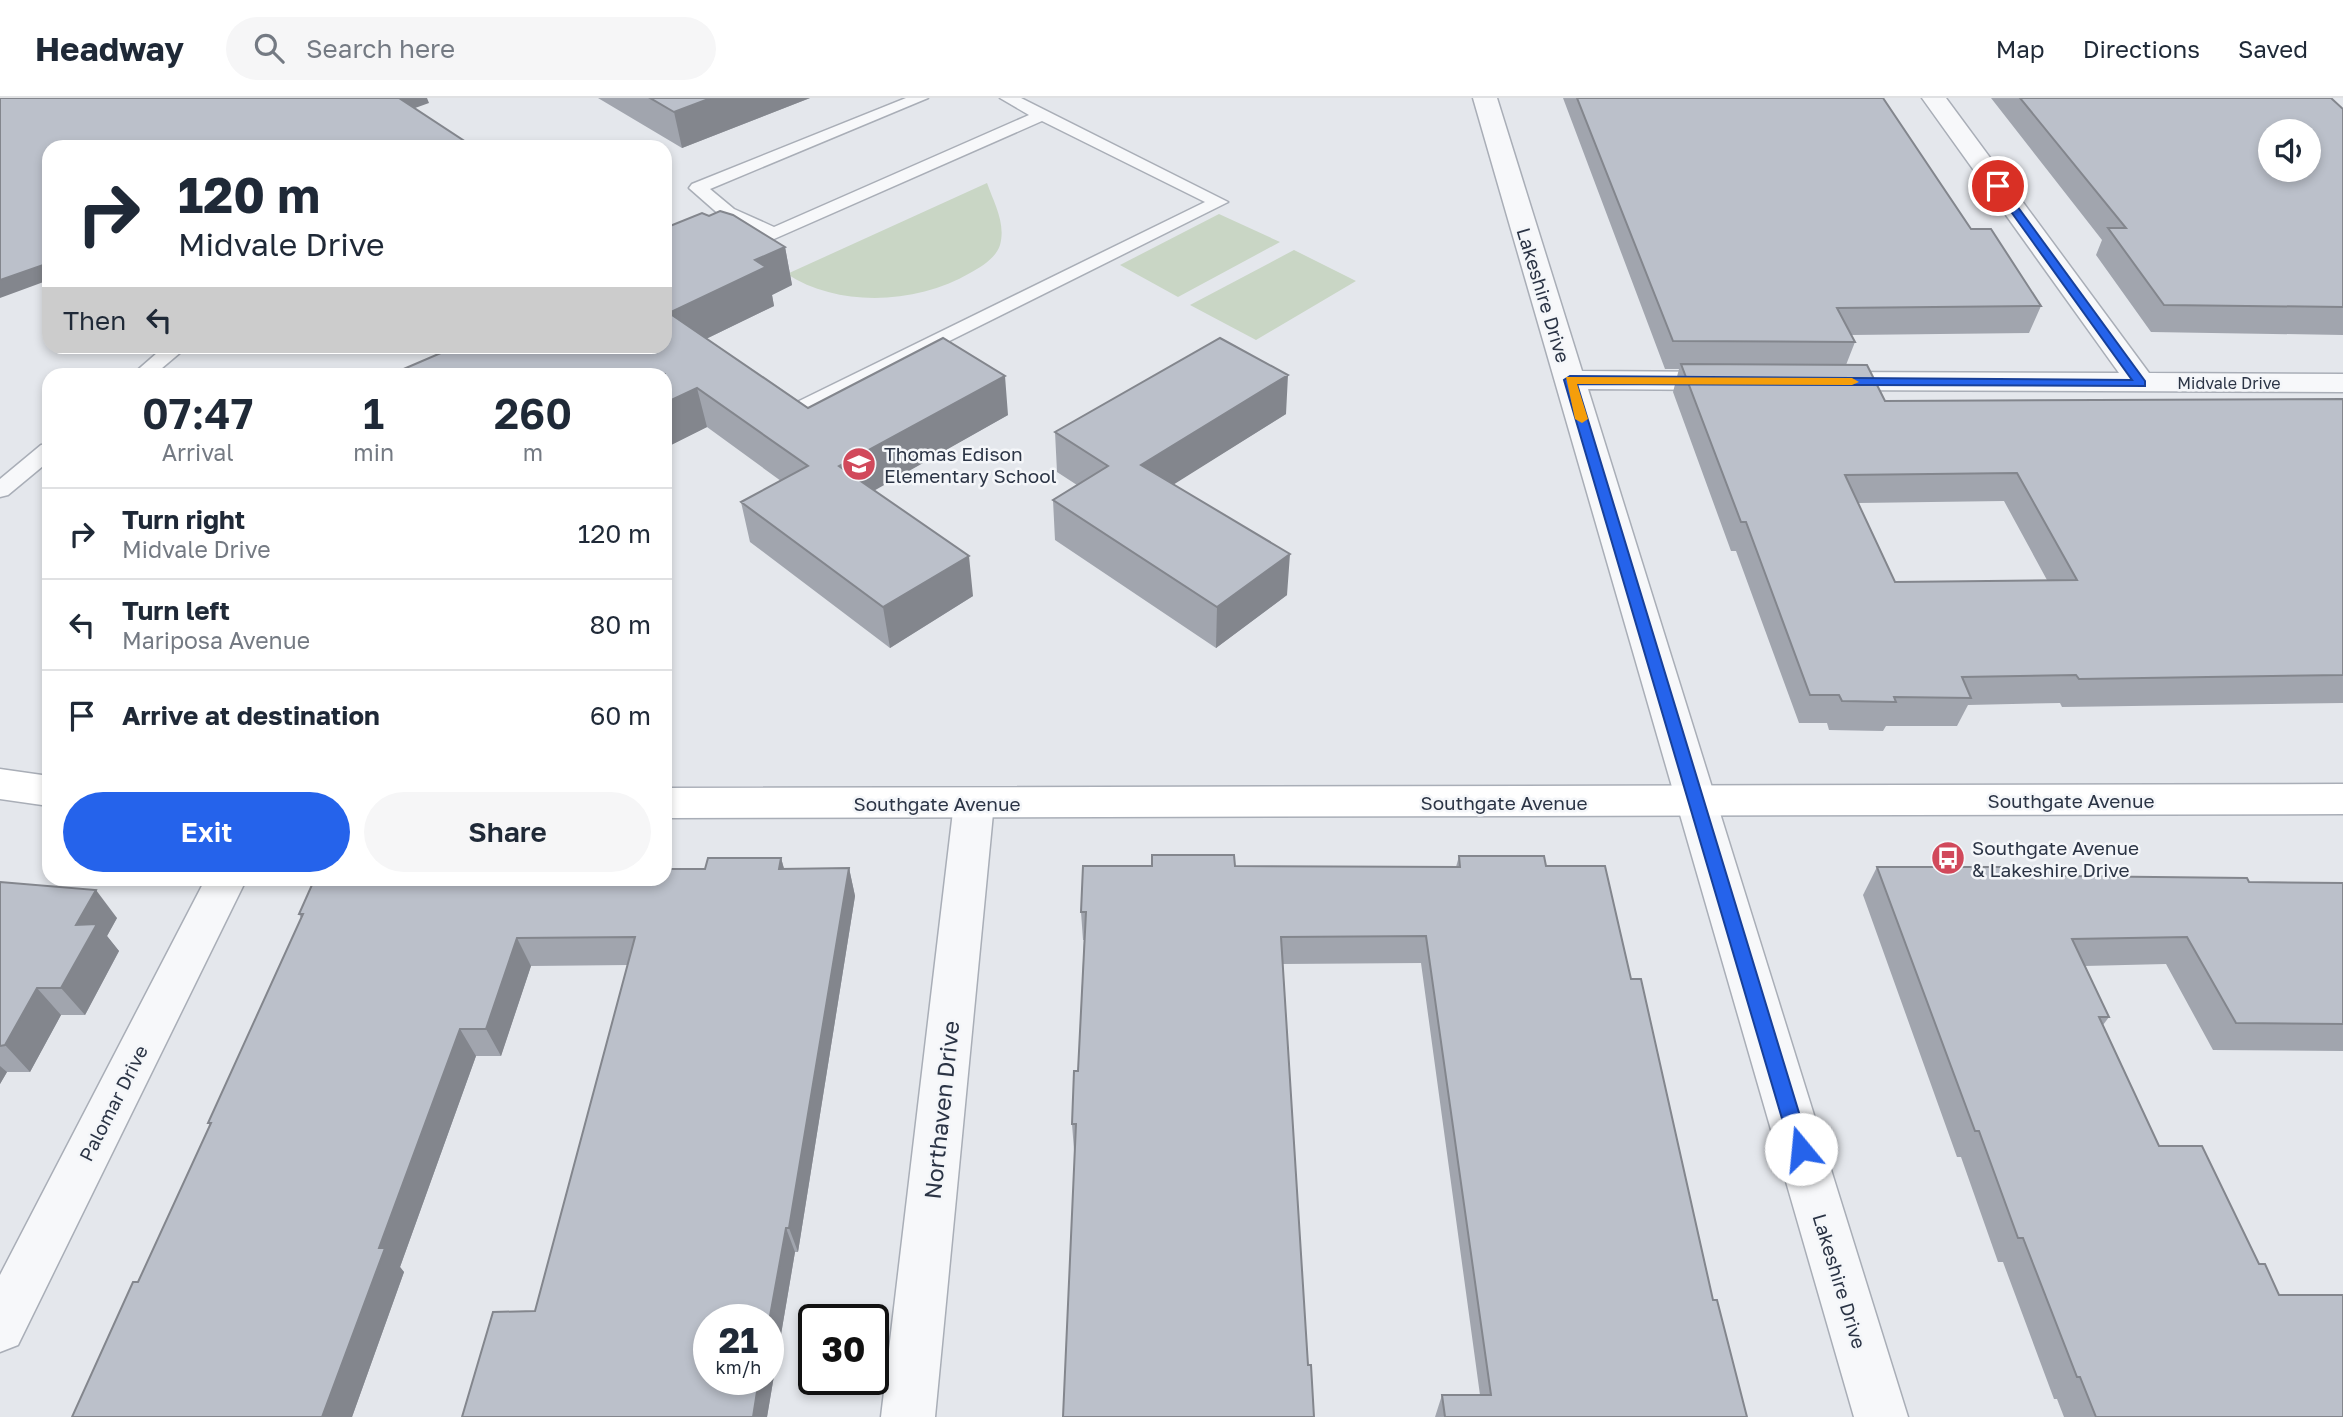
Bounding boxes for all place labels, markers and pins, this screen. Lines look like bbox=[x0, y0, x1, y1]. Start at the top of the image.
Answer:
pin bbox=[1968, 156, 2028, 216]
place label: Thomas Edison Elementary School bbox=[884, 442, 1057, 487]
school or university icon: Thomas Edison Elementary School bbox=[840, 445, 878, 483]
place label: Southgate Avenue & Lakeshire Drive bbox=[1972, 836, 2139, 881]
bus stop icon: Southgate Avenue & Lakeshire Drive bbox=[1929, 839, 1967, 877]

